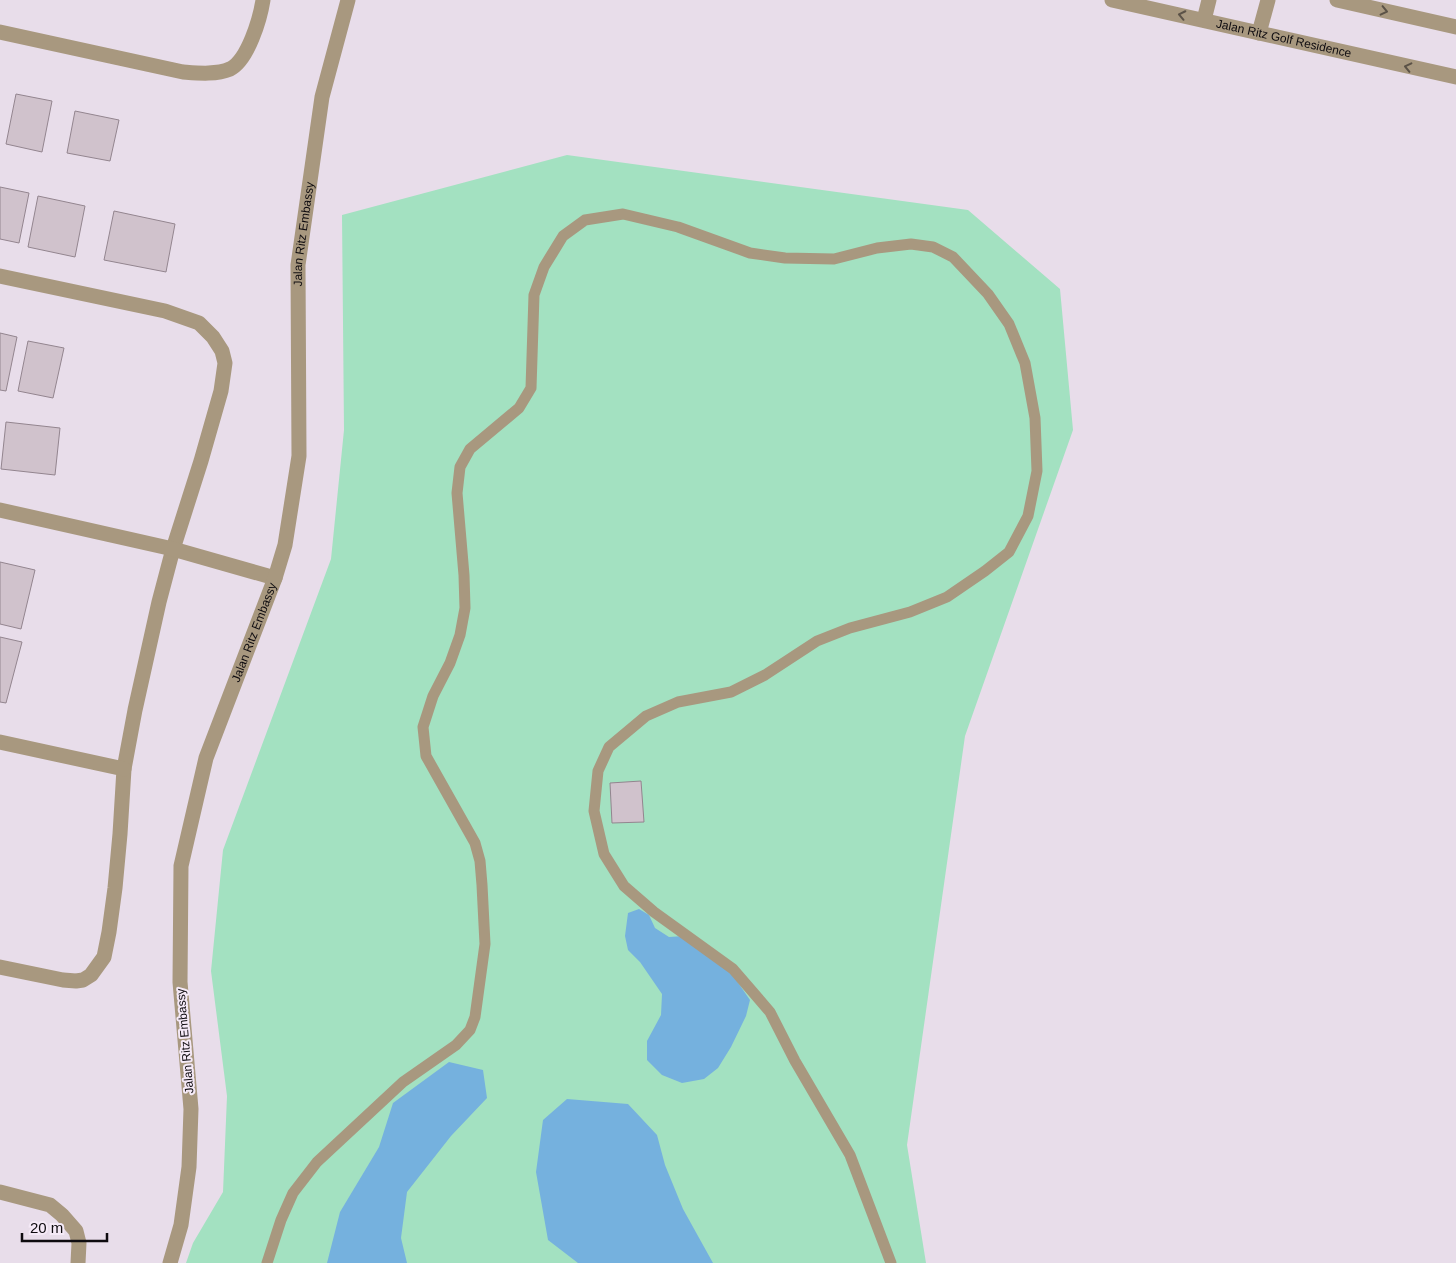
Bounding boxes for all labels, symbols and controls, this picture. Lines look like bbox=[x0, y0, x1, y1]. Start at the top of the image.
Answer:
one-way arrow bbox=[1380, 5, 1389, 16]
one-way arrow bbox=[1177, 10, 1186, 21]
street label: Jalan Ritz Golf Residence bbox=[1215, 17, 1353, 60]
one-way arrow bbox=[1404, 62, 1413, 72]
street label: Jalan Ritz Embassy bbox=[291, 181, 317, 287]
street label: Jalan Ritz Embassy bbox=[229, 581, 280, 684]
street label: Jalan Ritz Embassy bbox=[173, 988, 197, 1094]
scale bar bbox=[22, 1210, 108, 1242]
text: 20 m bbox=[30, 1219, 63, 1236]

